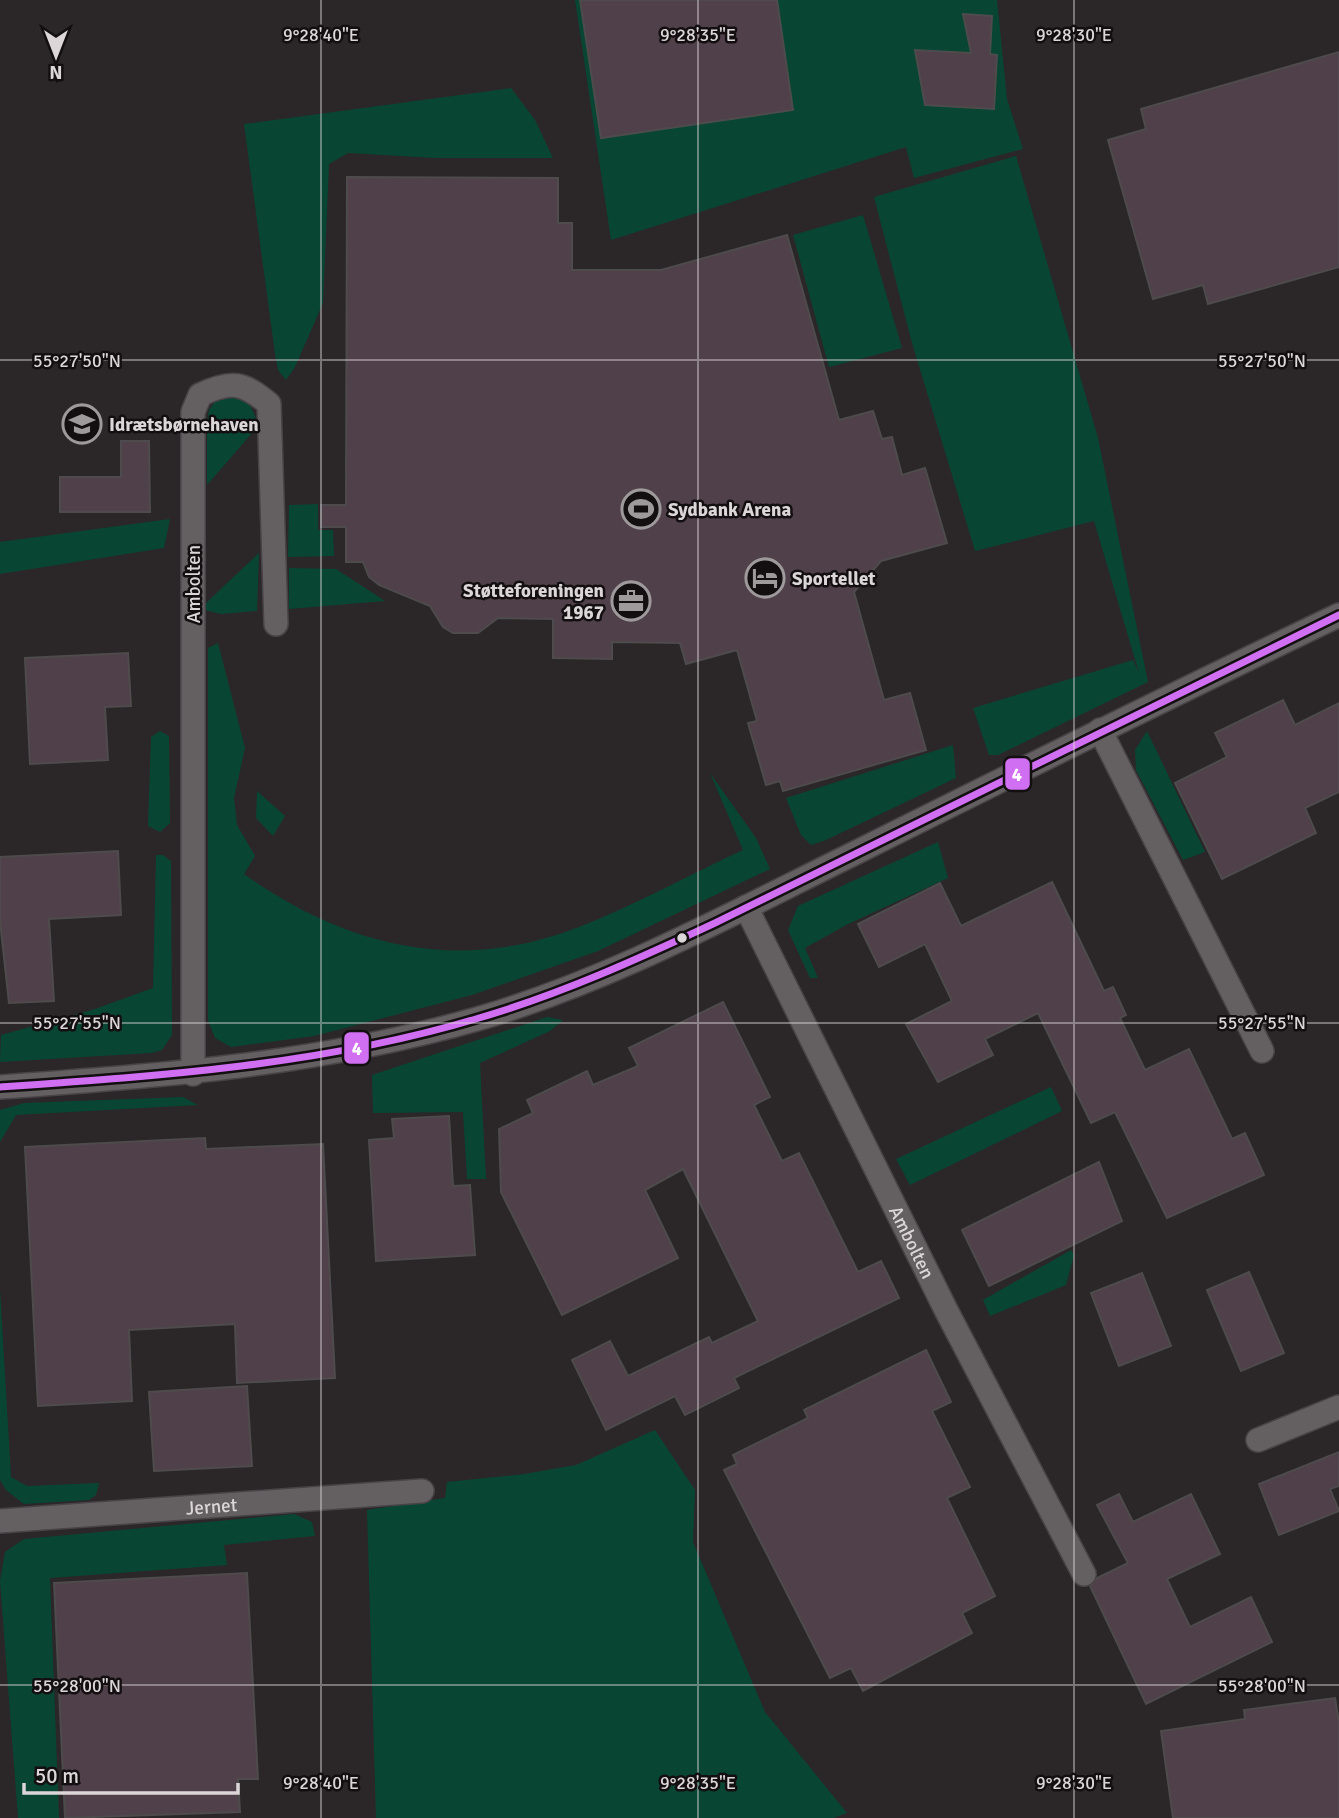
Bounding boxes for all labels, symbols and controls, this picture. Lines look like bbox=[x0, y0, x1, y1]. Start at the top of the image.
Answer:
north arrow bbox=[21, 21, 91, 91]
text: 9°28'40"E bbox=[283, 24, 359, 46]
text: 9°28'35"E bbox=[660, 24, 736, 46]
text: 9°28'30"E bbox=[1036, 24, 1112, 46]
text: N bbox=[49, 60, 63, 84]
text: 55°27'50"N bbox=[33, 350, 121, 372]
text: 55°27'50"N bbox=[1218, 350, 1306, 372]
school or university icon: Idrætsbørnehaven bbox=[61, 403, 103, 445]
place label: Idrætsbørnehaven bbox=[109, 413, 259, 437]
sports icon: Sydbank Arena bbox=[620, 488, 662, 530]
place label: Sydbank Arena bbox=[668, 498, 791, 522]
street label: Ambolten bbox=[182, 545, 206, 623]
hotel icon: Sportellet bbox=[744, 557, 786, 599]
place label: Sportellet bbox=[792, 567, 875, 591]
place label: Støtteforeningen 1967 bbox=[463, 579, 604, 625]
office icon: Støtteforeningen 1967 bbox=[610, 580, 652, 622]
line badge: 4 bbox=[1004, 757, 1031, 791]
text: 4 bbox=[1012, 763, 1022, 787]
unlabelled marker bbox=[675, 931, 689, 945]
text: 55°27'55"N bbox=[33, 1012, 121, 1034]
text: 55°27'55"N bbox=[1218, 1012, 1306, 1034]
line badge: 4 bbox=[343, 1031, 370, 1065]
text: 4 bbox=[352, 1037, 362, 1061]
street label: Ambolten bbox=[883, 1202, 940, 1283]
street label: Jernet bbox=[185, 1493, 238, 1521]
text: 55°28'00"N bbox=[33, 1675, 121, 1697]
text: 55°28'00"N bbox=[1218, 1675, 1306, 1697]
scale bar bbox=[24, 1752, 238, 1796]
text: 50 m bbox=[35, 1763, 79, 1789]
text: 9°28'40"E bbox=[283, 1772, 359, 1794]
text: 9°28'35"E bbox=[660, 1772, 736, 1794]
text: 9°28'30"E bbox=[1036, 1772, 1112, 1794]

